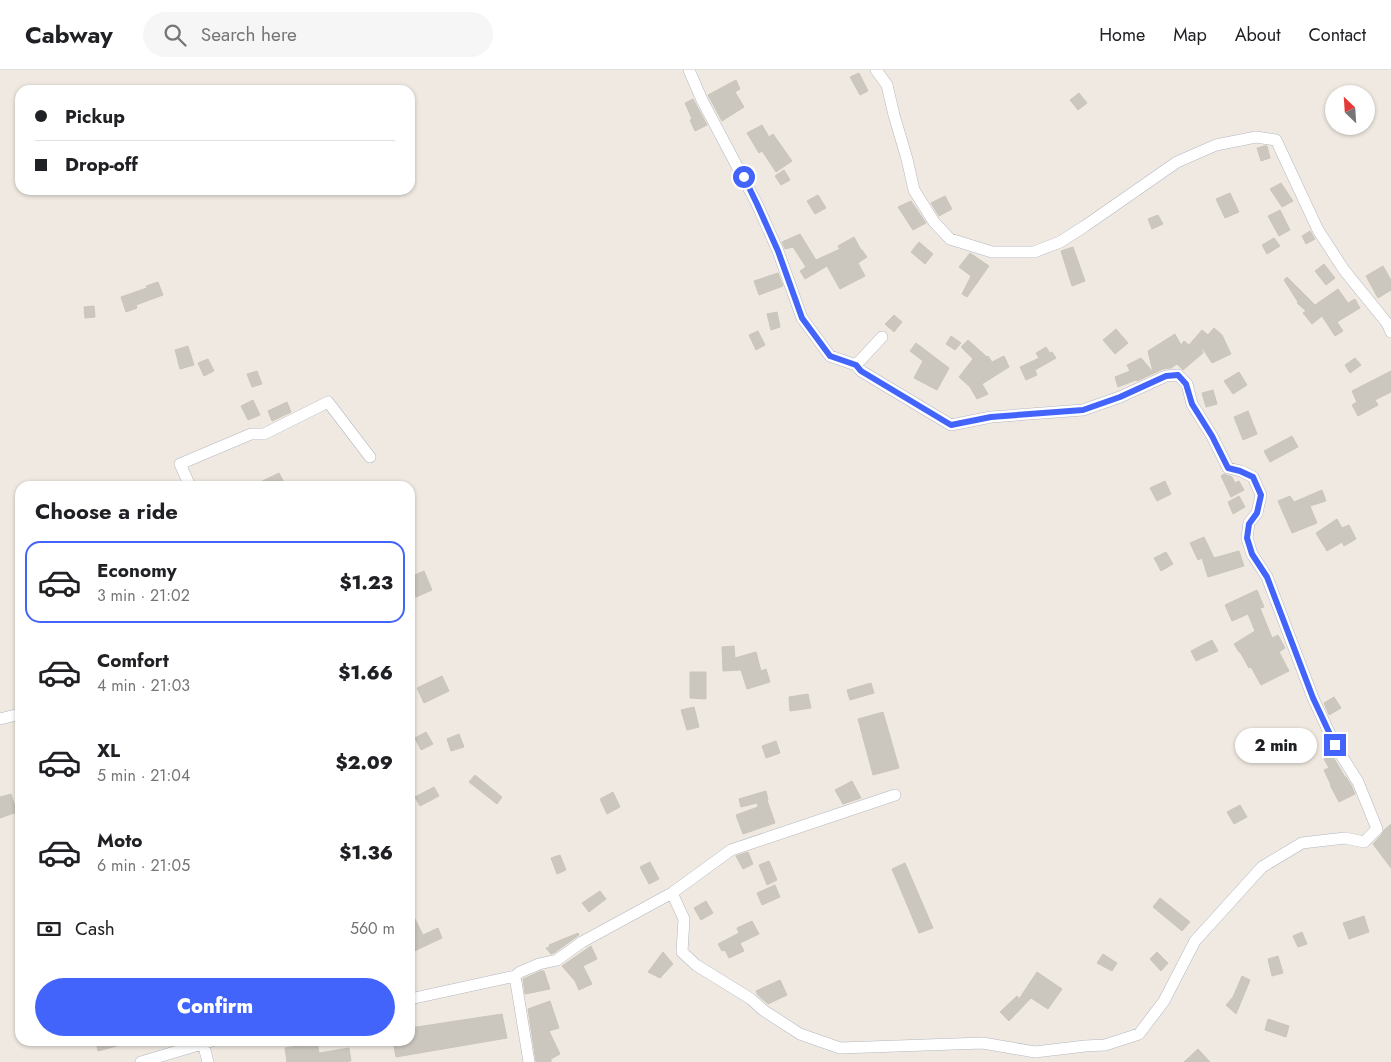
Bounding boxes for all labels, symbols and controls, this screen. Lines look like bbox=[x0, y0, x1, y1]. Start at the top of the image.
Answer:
search box bbox=[143, 12, 493, 57]
text: Cabway bbox=[25, 17, 113, 52]
icon: search bbox=[161, 21, 189, 49]
text: Search here bbox=[201, 21, 297, 48]
text: Home bbox=[1099, 22, 1145, 48]
text: Map bbox=[1173, 22, 1207, 48]
text: About bbox=[1235, 22, 1280, 48]
text: Contact bbox=[1308, 22, 1366, 48]
north arrow bbox=[1325, 85, 1375, 135]
map controls bbox=[1325, 85, 1375, 135]
text: Pickup bbox=[65, 103, 125, 130]
text: Drop-off bbox=[65, 151, 138, 178]
route start bbox=[733, 166, 755, 188]
text: Choose a ride bbox=[35, 495, 178, 527]
text: Economy bbox=[97, 557, 177, 584]
icon: car bbox=[37, 560, 82, 605]
text: $1.23 bbox=[340, 569, 393, 596]
text: 3 min · 21:02 bbox=[97, 584, 190, 607]
text: Comfort bbox=[97, 647, 169, 674]
icon: car bbox=[37, 650, 82, 695]
text: $1.66 bbox=[338, 659, 393, 686]
text: 4 min · 21:03 bbox=[97, 674, 190, 697]
callout: 2 min bbox=[1235, 728, 1318, 762]
text: 2 min bbox=[1255, 734, 1297, 757]
route end bbox=[1324, 734, 1346, 756]
text: XL bbox=[97, 737, 120, 764]
icon: car bbox=[37, 740, 82, 785]
text: $2.09 bbox=[336, 749, 393, 776]
text: 5 min · 21:04 bbox=[97, 764, 190, 787]
text: Moto bbox=[97, 827, 142, 854]
icon: car bbox=[37, 830, 82, 875]
text: $1.36 bbox=[339, 839, 393, 866]
text: 6 min · 21:05 bbox=[97, 854, 190, 877]
icon: cash bbox=[35, 915, 63, 943]
text: Cash bbox=[75, 915, 115, 942]
text: 560 m bbox=[350, 917, 395, 940]
button: Confirm bbox=[35, 978, 395, 1036]

